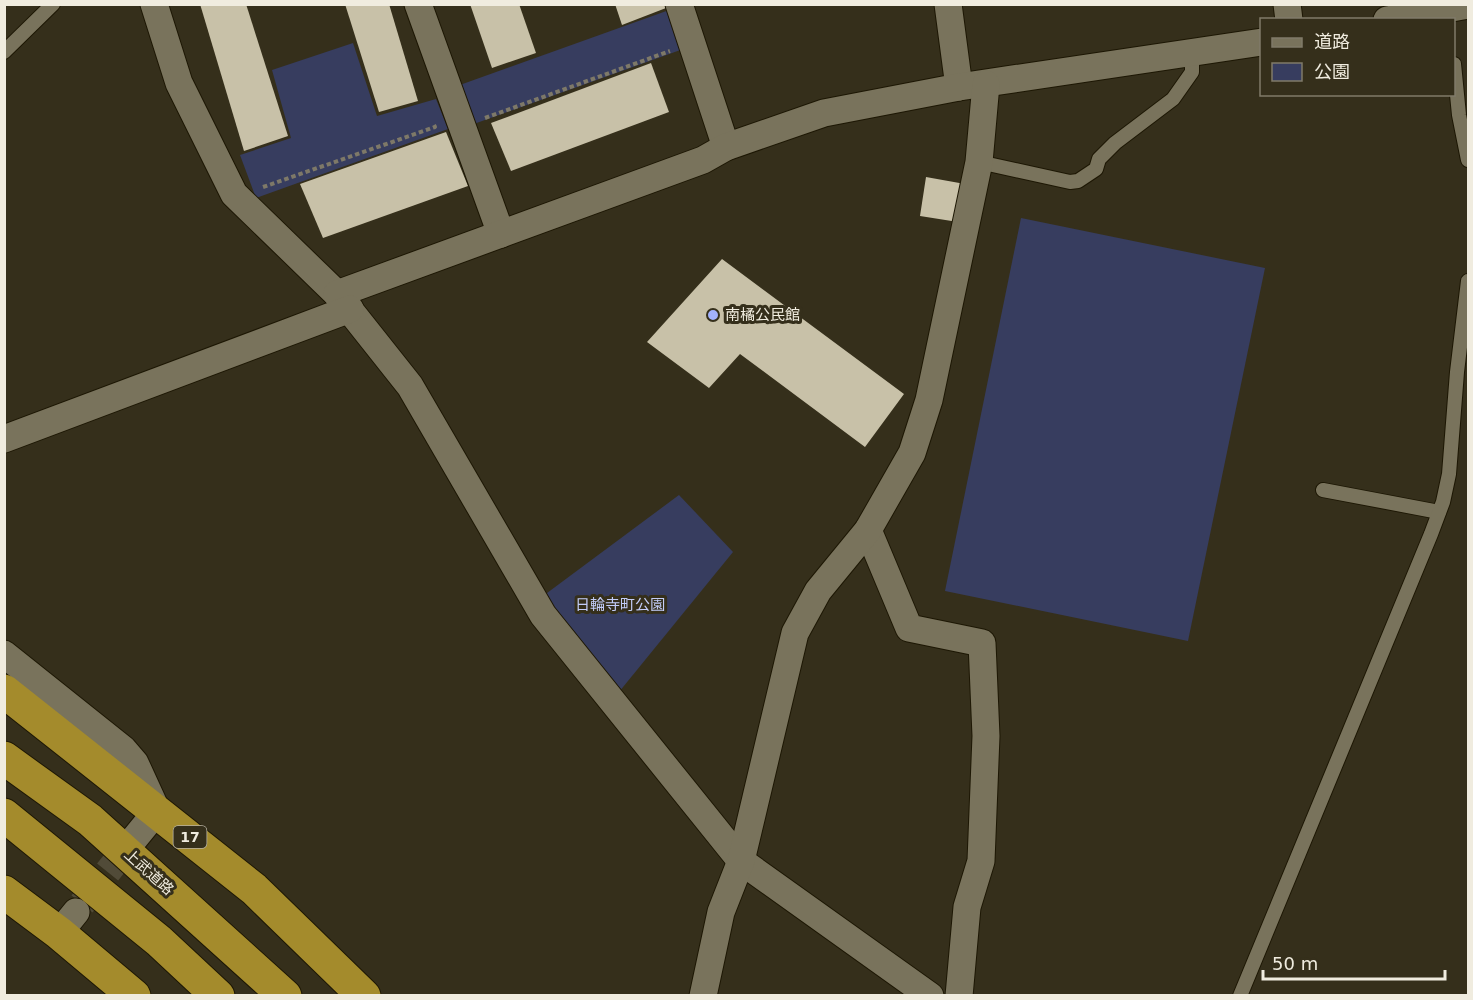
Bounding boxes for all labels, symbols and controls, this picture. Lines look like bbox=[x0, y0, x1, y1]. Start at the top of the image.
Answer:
legend bbox=[1260, 18, 1455, 96]
text: 道路 bbox=[1314, 31, 1350, 52]
text: 公園 bbox=[1314, 61, 1350, 82]
place label: 南橘公民館 bbox=[725, 306, 800, 324]
marker: 南橘公民館 bbox=[706, 308, 720, 322]
park label: 日輪寺町公園 bbox=[575, 596, 665, 614]
road number: 17 bbox=[174, 826, 207, 848]
street label: 上武道路 bbox=[121, 845, 177, 899]
scale bar bbox=[1263, 943, 1444, 981]
text: 50 m bbox=[1272, 953, 1318, 974]

